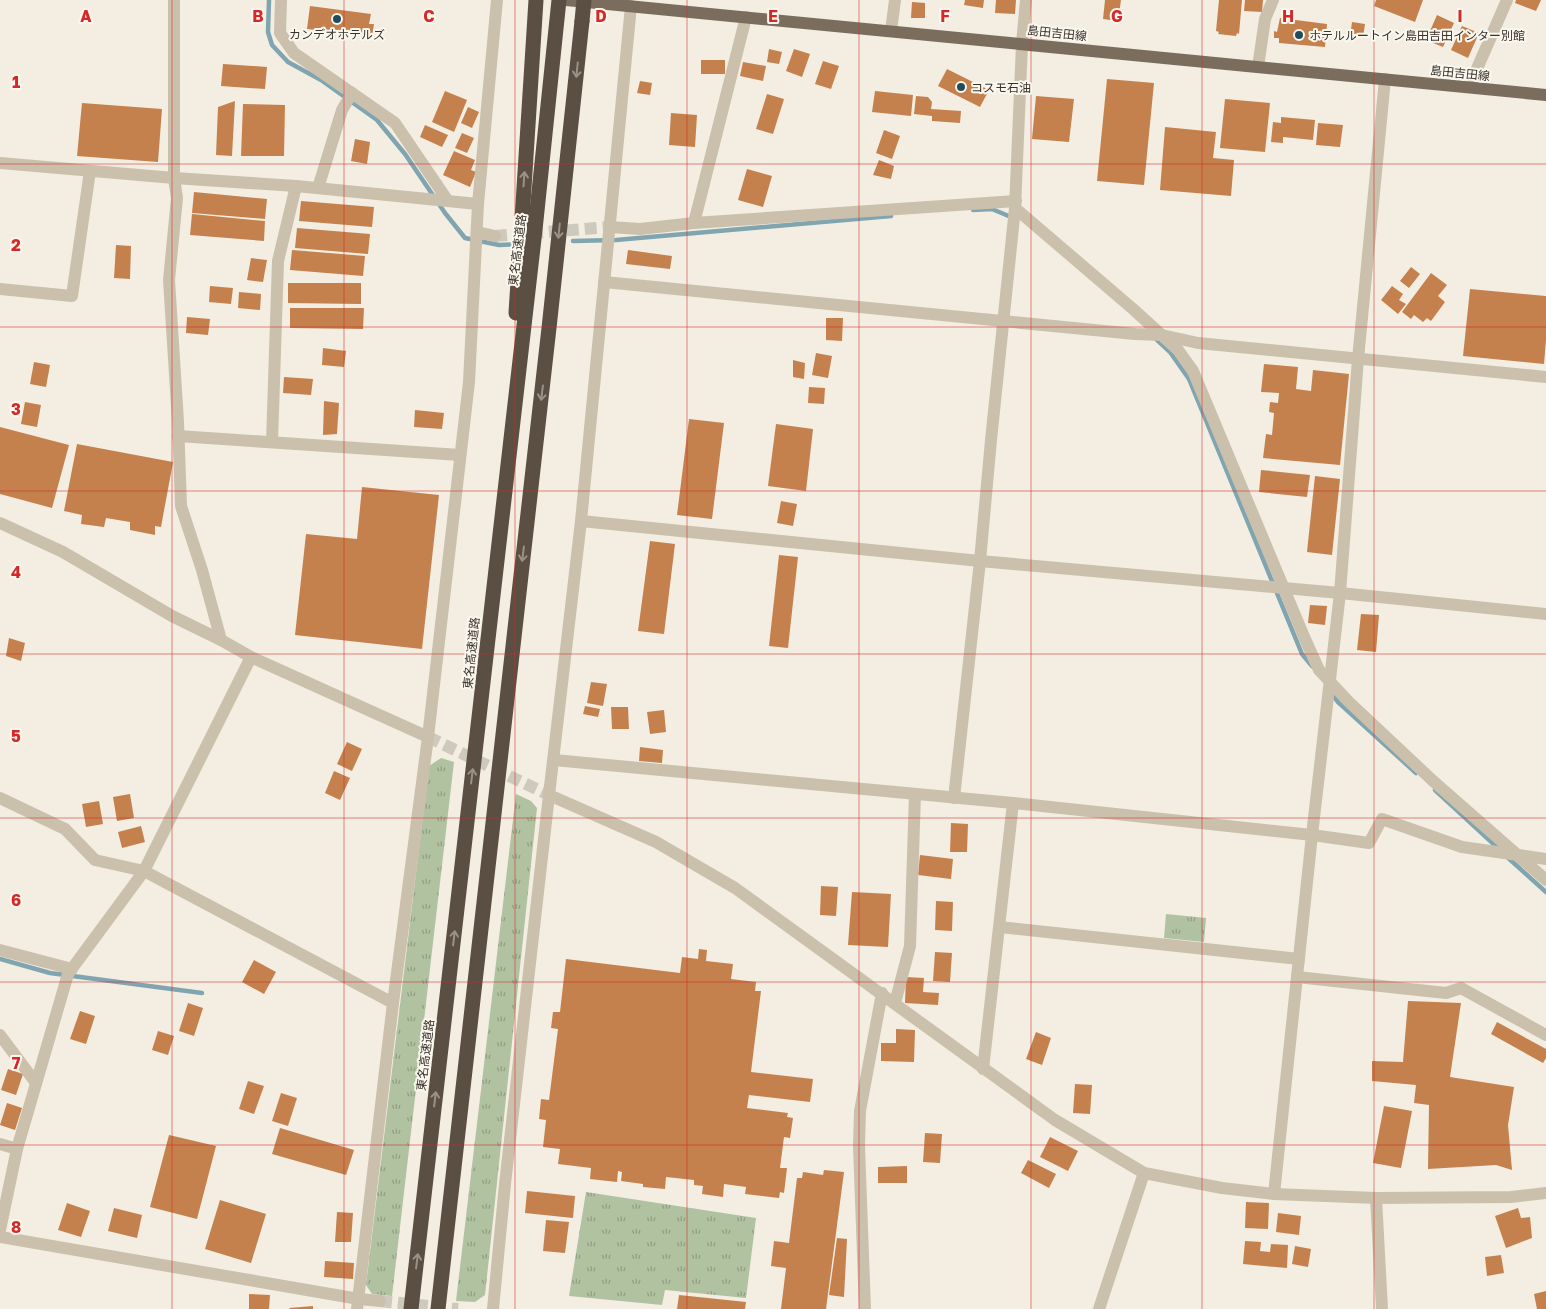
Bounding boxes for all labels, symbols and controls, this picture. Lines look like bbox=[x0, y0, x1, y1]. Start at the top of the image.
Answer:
text: A bbox=[80, 6, 92, 26]
text: B bbox=[252, 6, 264, 26]
text: C bbox=[423, 6, 435, 26]
text: D bbox=[595, 6, 607, 26]
text: E bbox=[768, 6, 778, 26]
text: F bbox=[940, 6, 950, 26]
text: G bbox=[1111, 6, 1123, 26]
text: H bbox=[1282, 6, 1294, 26]
text: I bbox=[1457, 6, 1463, 26]
marker: カンデオホテルズ bbox=[331, 13, 343, 25]
street label: 島田吉田線 bbox=[1026, 22, 1088, 44]
place label: カンデオホテルズ bbox=[289, 27, 385, 42]
place label: ホテルルートイン島田吉田インター別館 bbox=[1309, 28, 1525, 43]
marker: ホテルルートイン島田吉田インター別館 bbox=[1293, 29, 1305, 41]
one-way arrow bbox=[572, 62, 582, 78]
street label: 島田吉田線 bbox=[1429, 62, 1491, 84]
text: 1 bbox=[12, 72, 20, 92]
place label: コスモ石油 bbox=[971, 80, 1031, 95]
marker: コスモ石油 bbox=[955, 81, 967, 93]
one-way arrow bbox=[520, 171, 529, 187]
street label: 東名高速道路 bbox=[505, 213, 529, 287]
one-way arrow bbox=[554, 223, 564, 239]
text: 2 bbox=[11, 235, 21, 255]
one-way arrow bbox=[537, 385, 547, 401]
text: 3 bbox=[11, 399, 21, 419]
one-way arrow bbox=[518, 546, 528, 562]
text: 4 bbox=[11, 562, 21, 582]
street label: 東名高速道路 bbox=[460, 616, 482, 690]
text: 5 bbox=[11, 726, 21, 746]
one-way arrow bbox=[467, 769, 477, 785]
text: 6 bbox=[11, 890, 21, 910]
one-way arrow bbox=[449, 930, 459, 946]
street label: 東名高速道路 bbox=[413, 1018, 437, 1092]
text: 7 bbox=[12, 1053, 21, 1073]
one-way arrow bbox=[430, 1091, 440, 1107]
text: 8 bbox=[11, 1217, 21, 1237]
one-way arrow bbox=[412, 1253, 422, 1269]

